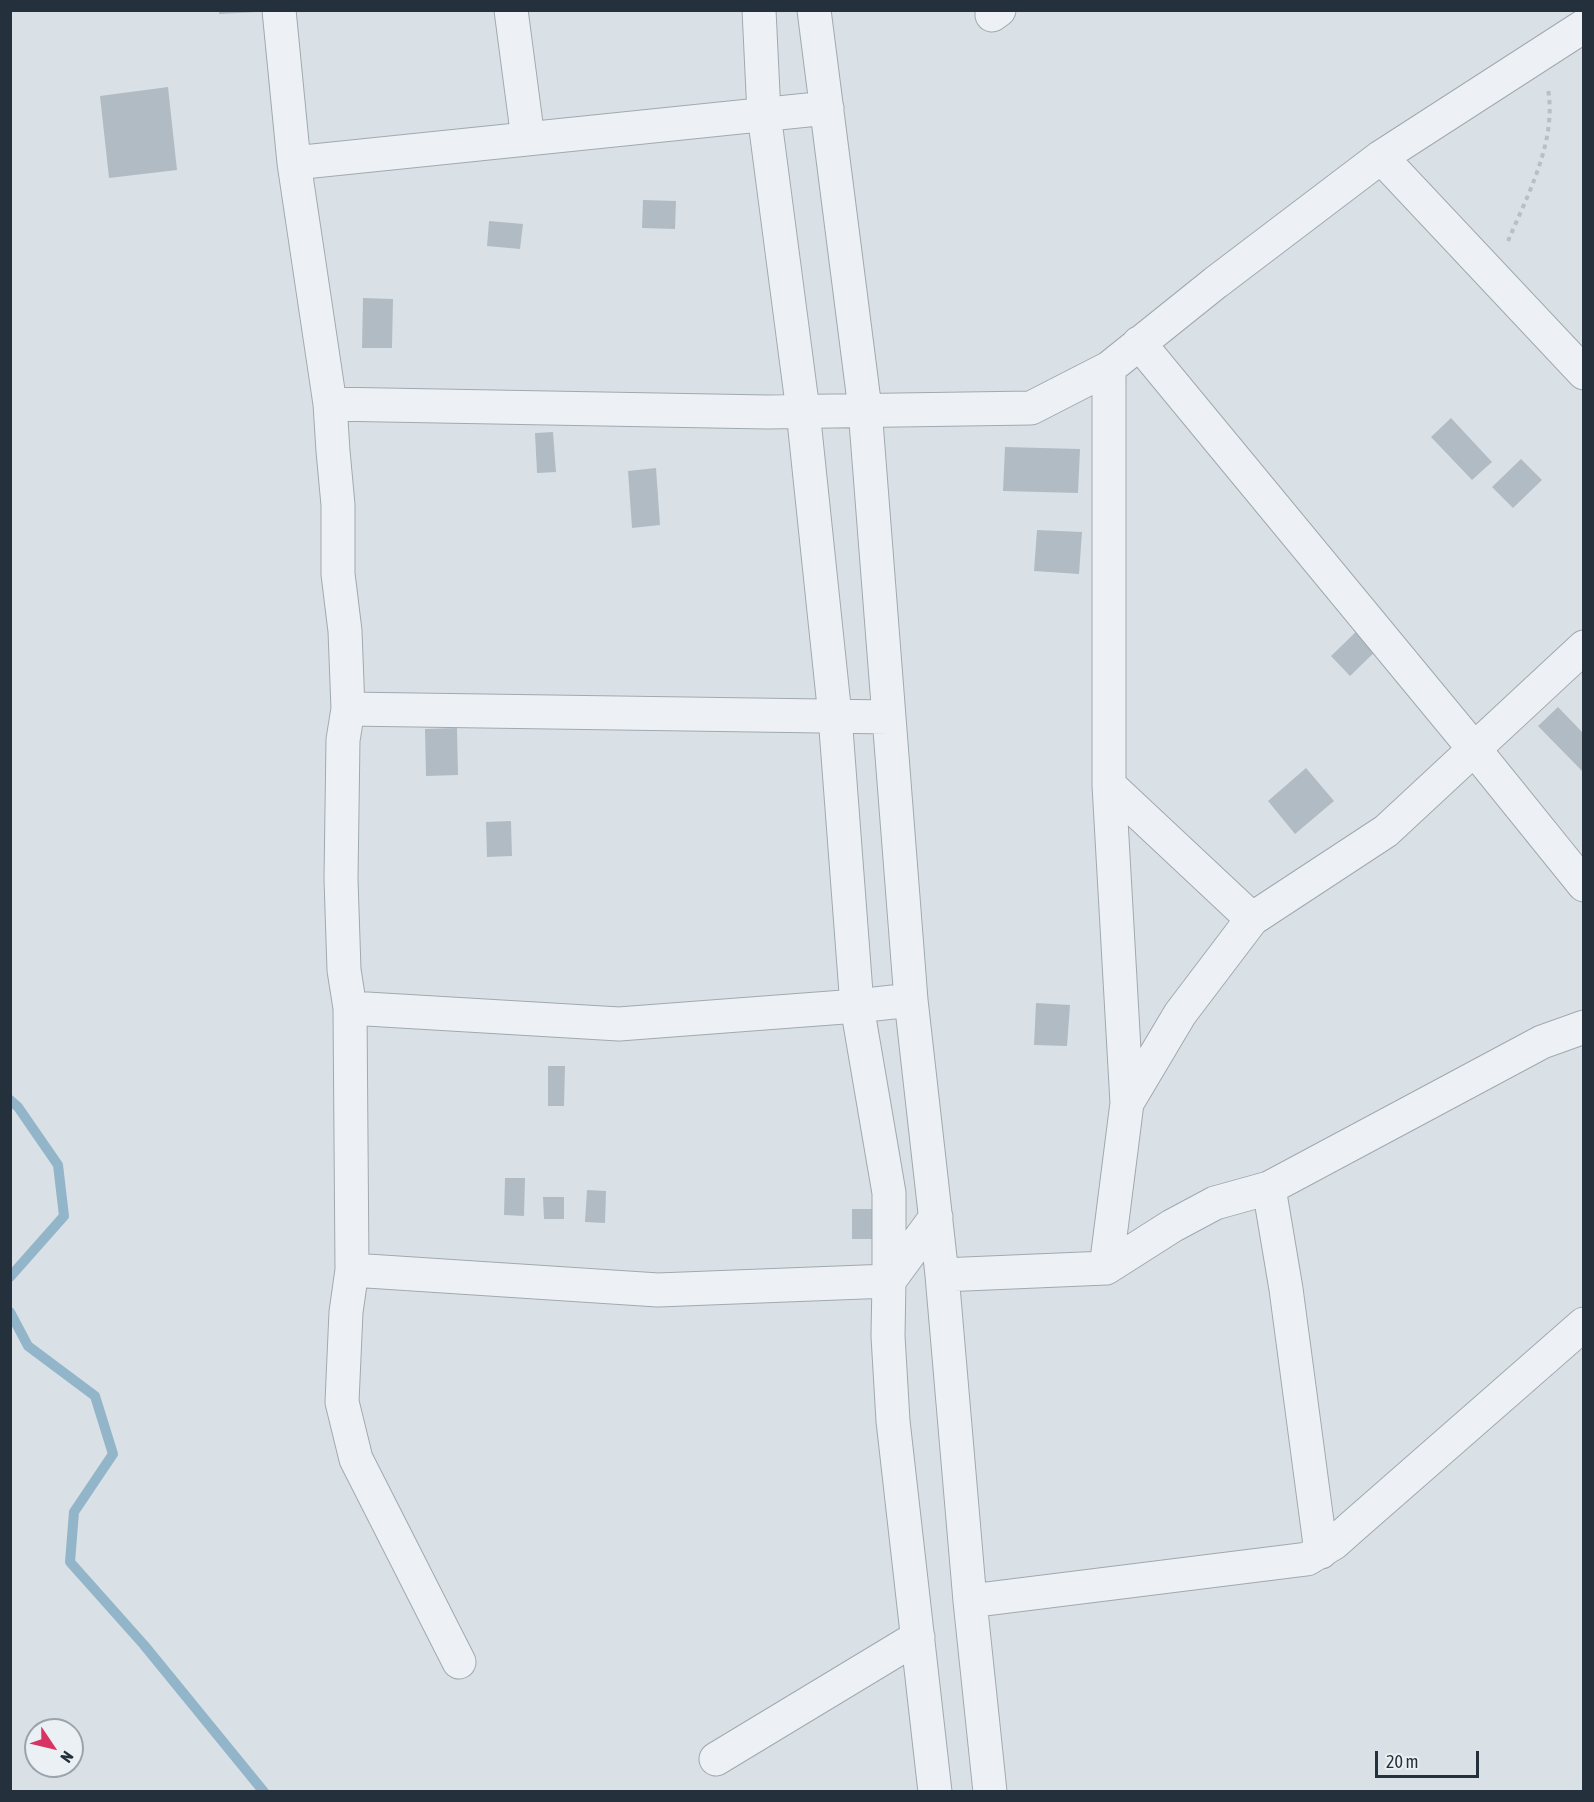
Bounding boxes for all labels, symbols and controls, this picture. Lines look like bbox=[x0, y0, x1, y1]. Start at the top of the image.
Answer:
north arrow bbox=[24, 1718, 84, 1778]
scale bar bbox=[1378, 1739, 1482, 1777]
text: N bbox=[57, 1748, 77, 1766]
text: 20 m bbox=[1386, 1751, 1418, 1772]

